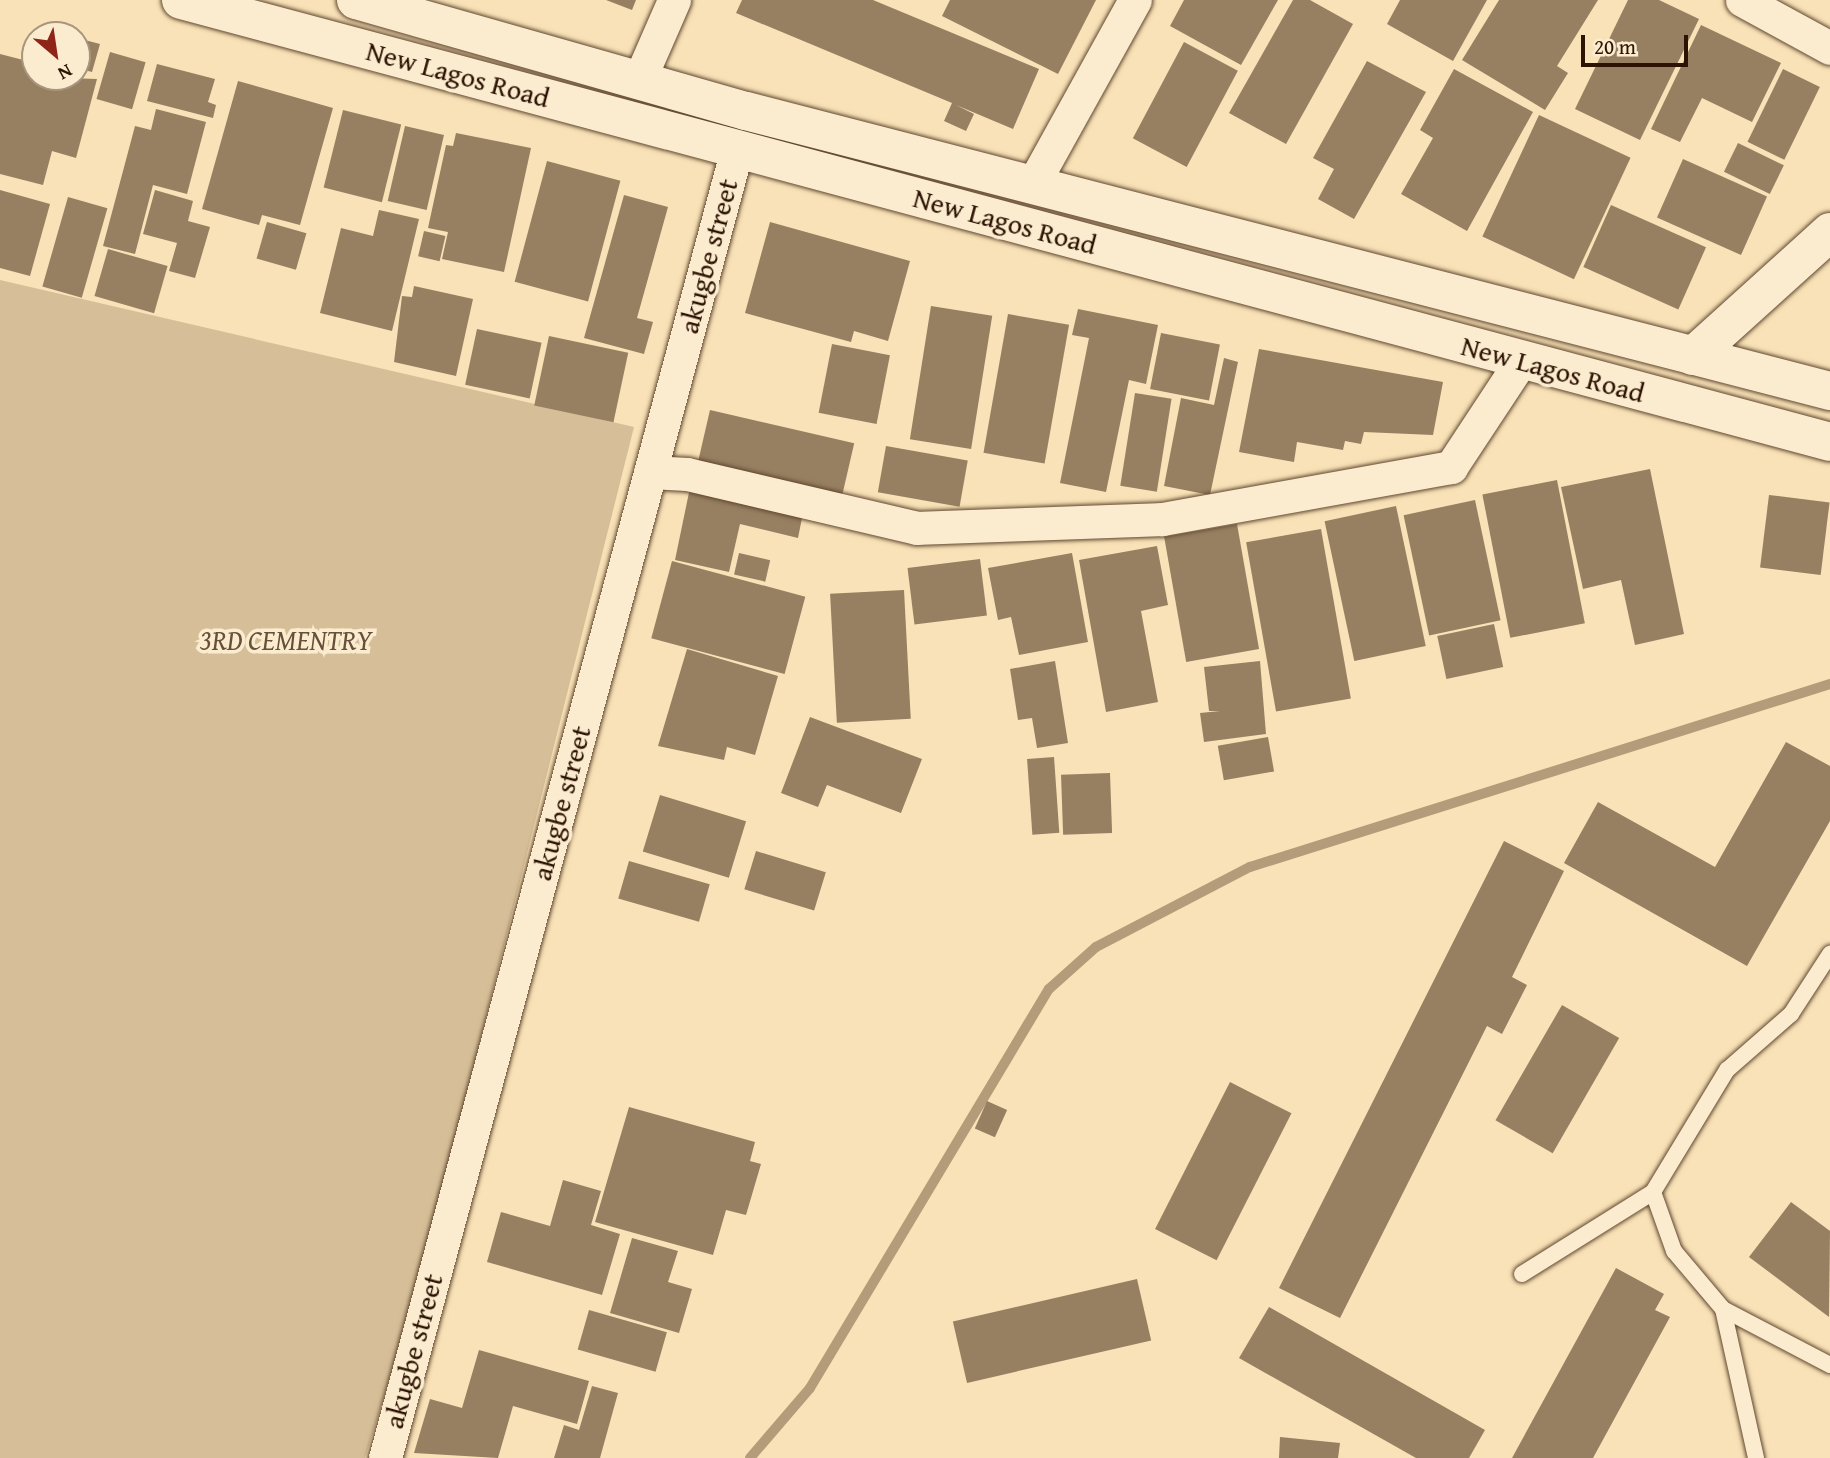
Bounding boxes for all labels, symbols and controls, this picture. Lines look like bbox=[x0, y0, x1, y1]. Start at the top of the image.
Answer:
north arrow bbox=[21, 21, 91, 91]
scale bar bbox=[1585, 21, 1692, 65]
text: 20 m bbox=[1594, 31, 1636, 62]
street label: New Lagos Road bbox=[363, 33, 553, 115]
text: N bbox=[53, 57, 78, 88]
street label: akugbe street bbox=[671, 175, 745, 337]
street label: New Lagos Road bbox=[910, 180, 1100, 262]
street label: New Lagos Road bbox=[1458, 328, 1648, 410]
park label: 3RD CEMENTRY bbox=[200, 623, 372, 657]
street label: akugbe street bbox=[524, 722, 598, 884]
street label: akugbe street bbox=[376, 1270, 450, 1432]

